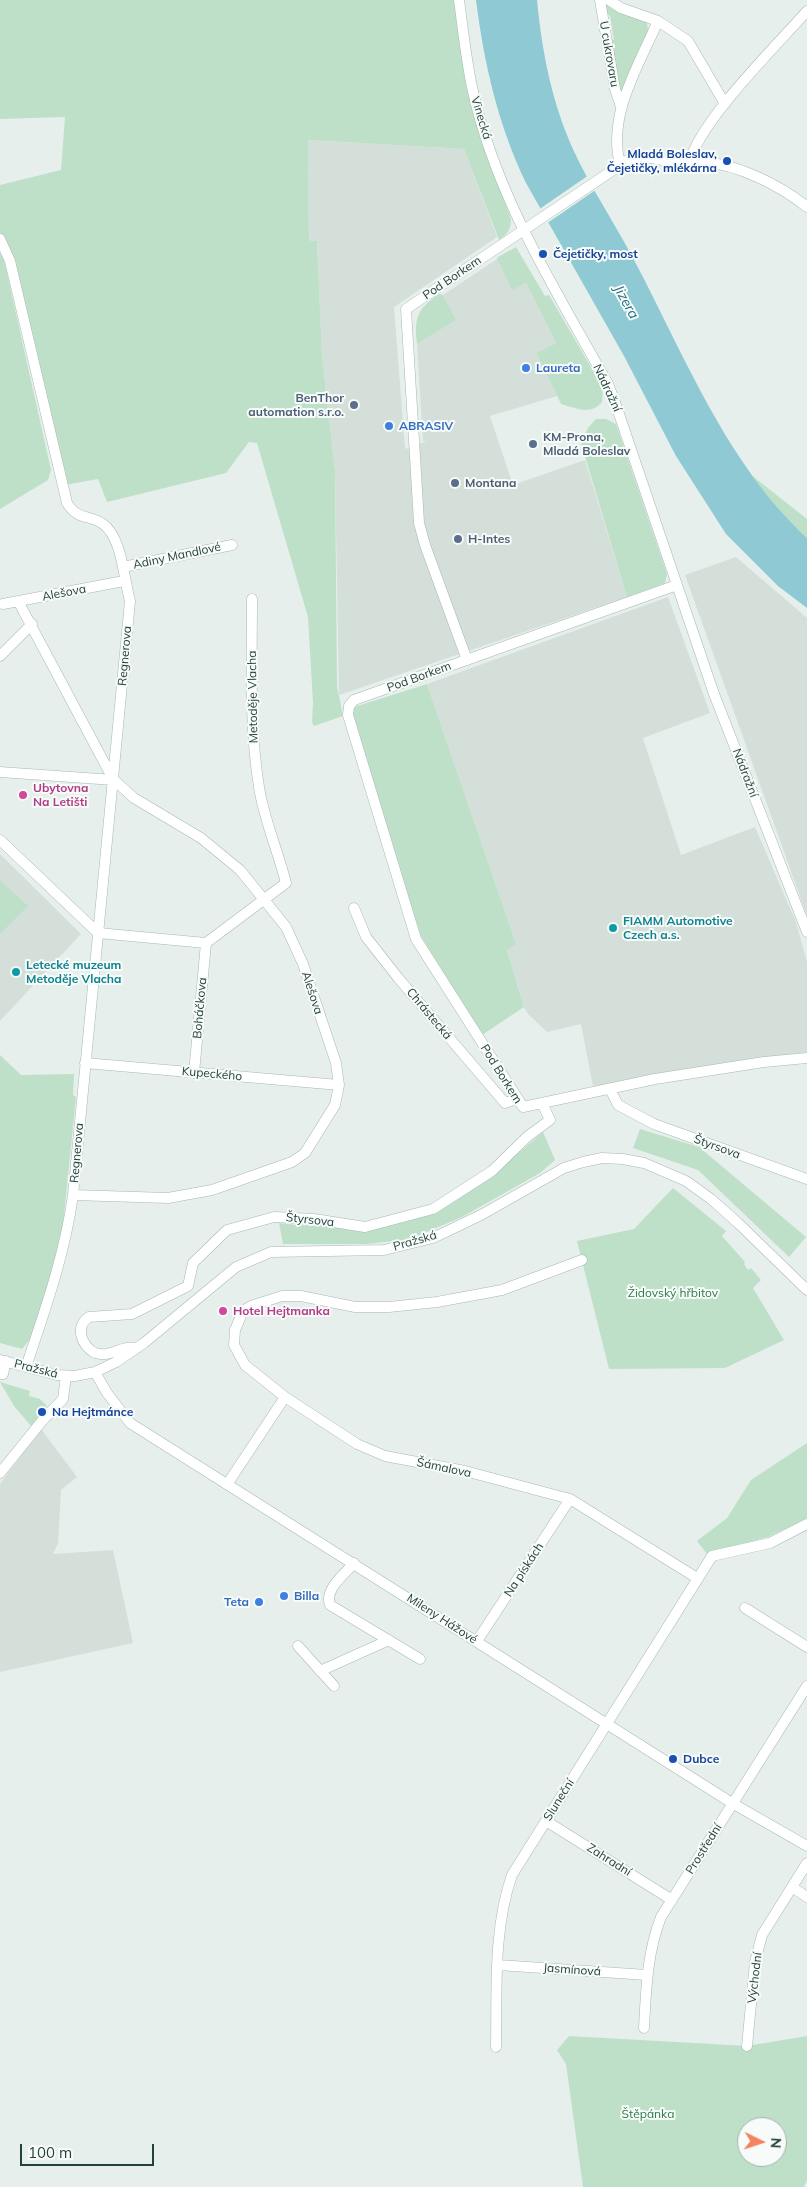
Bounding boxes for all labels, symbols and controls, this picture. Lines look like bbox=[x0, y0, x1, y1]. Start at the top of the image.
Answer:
street label: U cukrovaru bbox=[596, 20, 622, 88]
street label: Vinecká bbox=[468, 95, 494, 141]
place label: Mladá Boleslav, Čejetičky, mlékárna bbox=[607, 147, 717, 175]
marker: Mladá Boleslav, Čejetičky, mlékárna bbox=[721, 155, 733, 167]
place label: Čejetičky, most bbox=[553, 247, 638, 261]
marker: Čejetičky, most bbox=[537, 248, 549, 260]
street label: Pod Borkem bbox=[420, 253, 484, 303]
water label: Jizera bbox=[610, 282, 642, 322]
place label: Laureta bbox=[536, 361, 580, 375]
marker: Laureta bbox=[520, 362, 532, 374]
street label: Nádražní bbox=[590, 362, 624, 414]
place label: BenThor automation s.r.o. bbox=[248, 391, 344, 419]
marker: BenThor automation s.r.o. bbox=[348, 399, 360, 411]
place label: ABRASIV bbox=[399, 419, 453, 433]
marker: ABRASIV bbox=[383, 420, 395, 432]
place label: KM-Prona, Mladá Boleslav bbox=[543, 430, 630, 458]
marker: KM-Prona, Mladá Boleslav bbox=[527, 438, 539, 450]
place label: Montana bbox=[465, 476, 516, 490]
marker: Montana bbox=[449, 477, 461, 489]
place label: H-Intes bbox=[468, 532, 510, 546]
marker: H-Intes bbox=[452, 533, 464, 545]
street label: Adiny Mandlové bbox=[132, 540, 222, 572]
street label: Alešova bbox=[41, 582, 87, 604]
street label: Regnerova bbox=[115, 625, 135, 687]
street label: Metoděje Vlacha bbox=[245, 651, 261, 743]
street label: Pod Borkem bbox=[385, 659, 453, 695]
street label: Nádražní bbox=[729, 747, 761, 799]
place label: Ubytovna Na Letišti bbox=[33, 781, 89, 809]
marker: Ubytovna Na Letišti bbox=[17, 789, 29, 801]
place label: FIAMM Automotive Czech a.s. bbox=[623, 914, 733, 942]
marker: FIAMM Automotive Czech a.s. bbox=[607, 922, 619, 934]
place label: Letecké muzeum Metoděje Vlacha bbox=[26, 958, 122, 986]
marker: Letecké muzeum Metoděje Vlacha bbox=[10, 966, 22, 978]
street label: Alešova bbox=[298, 970, 326, 1016]
street label: Boháčkova bbox=[190, 977, 210, 1039]
street label: Chrástecká bbox=[403, 985, 455, 1043]
street label: Pod Borkem bbox=[477, 1042, 525, 1106]
street label: Kupeckého bbox=[181, 1064, 243, 1084]
street label: Regnerova bbox=[67, 1122, 87, 1184]
street label: Štyrsova bbox=[692, 1132, 742, 1162]
street label: Štyrsova bbox=[285, 1210, 335, 1230]
street label: Pražská bbox=[392, 1228, 438, 1254]
park label: Židovský hřbitov bbox=[628, 1286, 718, 1300]
place label: Hotel Hejtmanka bbox=[233, 1304, 330, 1318]
marker: Hotel Hejtmanka bbox=[217, 1305, 229, 1317]
street label: Pražská bbox=[13, 1357, 59, 1381]
place label: Na Hejtmánce bbox=[52, 1405, 133, 1419]
marker: Na Hejtmánce bbox=[36, 1406, 48, 1418]
street label: Šámalova bbox=[415, 1455, 473, 1481]
street label: Na pískách bbox=[501, 1540, 547, 1600]
place label: Billa bbox=[294, 1589, 319, 1603]
marker: Billa bbox=[278, 1590, 290, 1602]
street label: Mileny Hážové bbox=[404, 1591, 480, 1647]
place label: Teta bbox=[224, 1595, 249, 1609]
marker: Teta bbox=[253, 1596, 265, 1608]
place label: Dubce bbox=[683, 1752, 719, 1766]
marker: Dubce bbox=[667, 1753, 679, 1765]
street label: Sluneční bbox=[541, 1776, 577, 1824]
street label: Prostřední bbox=[683, 1821, 725, 1877]
street label: Zahradní bbox=[584, 1841, 634, 1879]
street label: Východní bbox=[745, 1952, 765, 2004]
street label: Jasmínová bbox=[543, 1961, 601, 1979]
park label: Štěpánka bbox=[622, 2107, 674, 2121]
north arrow bbox=[737, 2117, 787, 2167]
scale bar bbox=[22, 2134, 156, 2166]
text: N bbox=[767, 2137, 785, 2149]
text: 100 m bbox=[28, 2143, 72, 2162]

